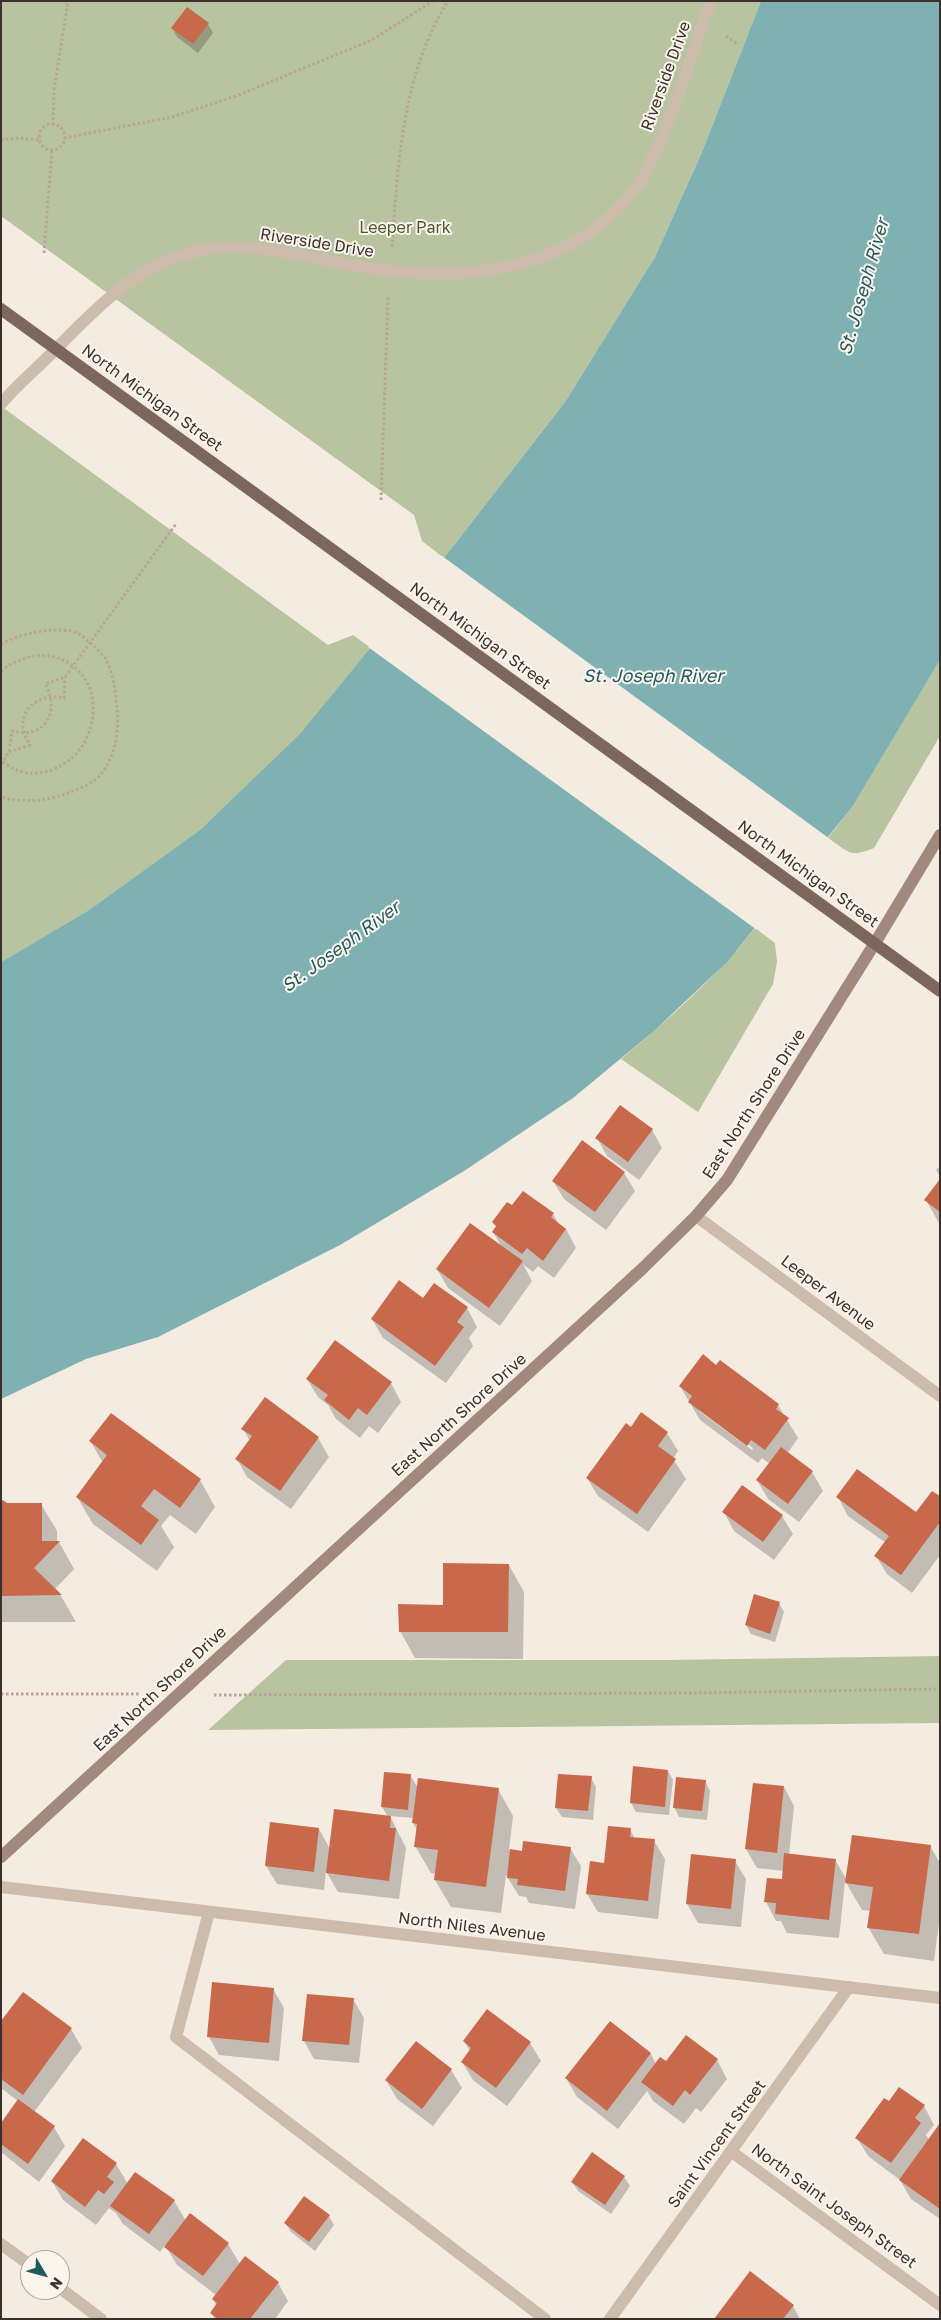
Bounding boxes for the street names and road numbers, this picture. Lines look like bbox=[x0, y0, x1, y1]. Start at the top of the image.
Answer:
street label: Riverside Drive bbox=[637, 19, 695, 133]
street label: Riverside Drive bbox=[259, 225, 375, 261]
street label: North Michigan Street bbox=[78, 340, 226, 456]
street label: North Michigan Street bbox=[406, 578, 554, 694]
street label: North Michigan Street bbox=[734, 816, 882, 932]
street label: East North Shore Drive bbox=[698, 1025, 810, 1183]
street label: Leeper Avenue bbox=[777, 1251, 879, 1335]
street label: East North Shore Drive bbox=[388, 1349, 530, 1481]
street label: East North Shore Drive bbox=[90, 1622, 230, 1756]
street label: North Niles Avenue bbox=[397, 1908, 547, 1946]
street label: Saint Vincent Street bbox=[664, 2076, 770, 2212]
street label: North Saint Joseph Street bbox=[748, 2140, 920, 2272]

